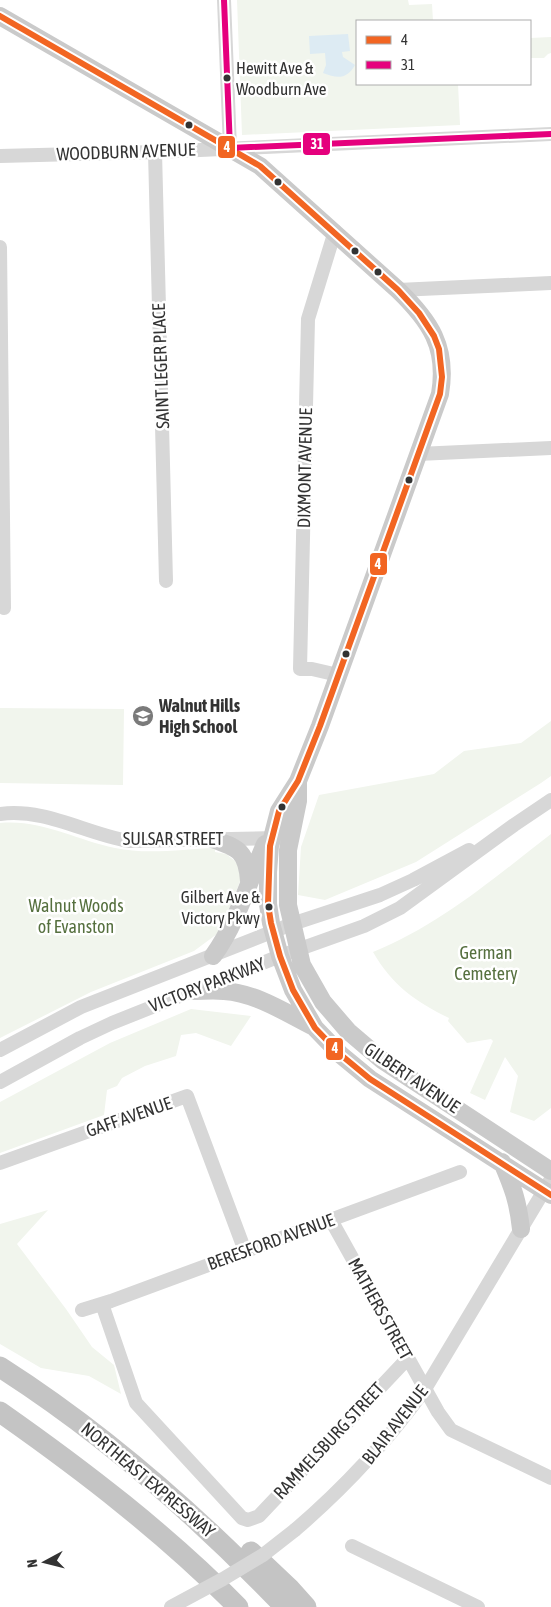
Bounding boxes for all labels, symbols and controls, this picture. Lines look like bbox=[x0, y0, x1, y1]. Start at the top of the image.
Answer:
legend bbox=[356, 20, 531, 85]
text: 4 bbox=[401, 31, 408, 48]
text: 31 bbox=[401, 56, 415, 73]
place label: Hewitt Ave & Woodburn Ave bbox=[236, 58, 327, 99]
marker: Hewitt Ave & Woodburn Ave bbox=[222, 73, 232, 83]
unlabelled marker bbox=[184, 120, 194, 130]
line badge: 31 bbox=[302, 132, 331, 156]
line badge: 4 bbox=[217, 135, 236, 159]
text: 31 bbox=[310, 136, 324, 152]
street label: WOODBURN AVENUE bbox=[56, 139, 196, 164]
text: 4 bbox=[223, 139, 231, 155]
unlabelled marker bbox=[273, 177, 283, 187]
unlabelled marker bbox=[350, 246, 360, 256]
unlabelled marker bbox=[373, 267, 383, 277]
street label: SAINT LEGER PLACE bbox=[148, 303, 173, 429]
street label: DIXMONT AVENUE bbox=[293, 407, 316, 528]
unlabelled marker bbox=[404, 475, 414, 485]
line badge: 4 bbox=[369, 552, 388, 576]
text: 4 bbox=[374, 556, 382, 572]
unlabelled marker bbox=[341, 649, 351, 659]
place label: Walnut Hills High School bbox=[158, 695, 241, 737]
school or university icon: Walnut Hills High School bbox=[131, 704, 155, 728]
unlabelled marker bbox=[277, 802, 287, 812]
street label: SULSAR STREET bbox=[123, 828, 223, 849]
place label: Gilbert Ave & Victory Pkwy bbox=[181, 887, 260, 928]
park label: Walnut Woods of Evanston bbox=[28, 895, 124, 937]
marker: Gilbert Ave & Victory Pkwy bbox=[264, 902, 274, 912]
park label: German Cemetery bbox=[454, 942, 518, 984]
street label: VICTORY PARKWAY bbox=[146, 953, 268, 1016]
line badge: 4 bbox=[325, 1037, 344, 1061]
street label: GILBERT AVENUE bbox=[361, 1038, 464, 1117]
text: 4 bbox=[331, 1040, 339, 1056]
street label: GAFF AVENUE bbox=[83, 1092, 175, 1141]
street label: BERESFORD AVENUE bbox=[204, 1209, 337, 1274]
street label: MATHERS STREET bbox=[344, 1254, 417, 1363]
street label: RAMMELSBURG STREET bbox=[269, 1378, 388, 1503]
street label: BLAIR AVENUE bbox=[357, 1381, 432, 1468]
street label: NORTHEAST EXPRESSWAY bbox=[77, 1418, 219, 1542]
north arrow bbox=[20, 1537, 70, 1587]
text: N bbox=[24, 1559, 41, 1569]

